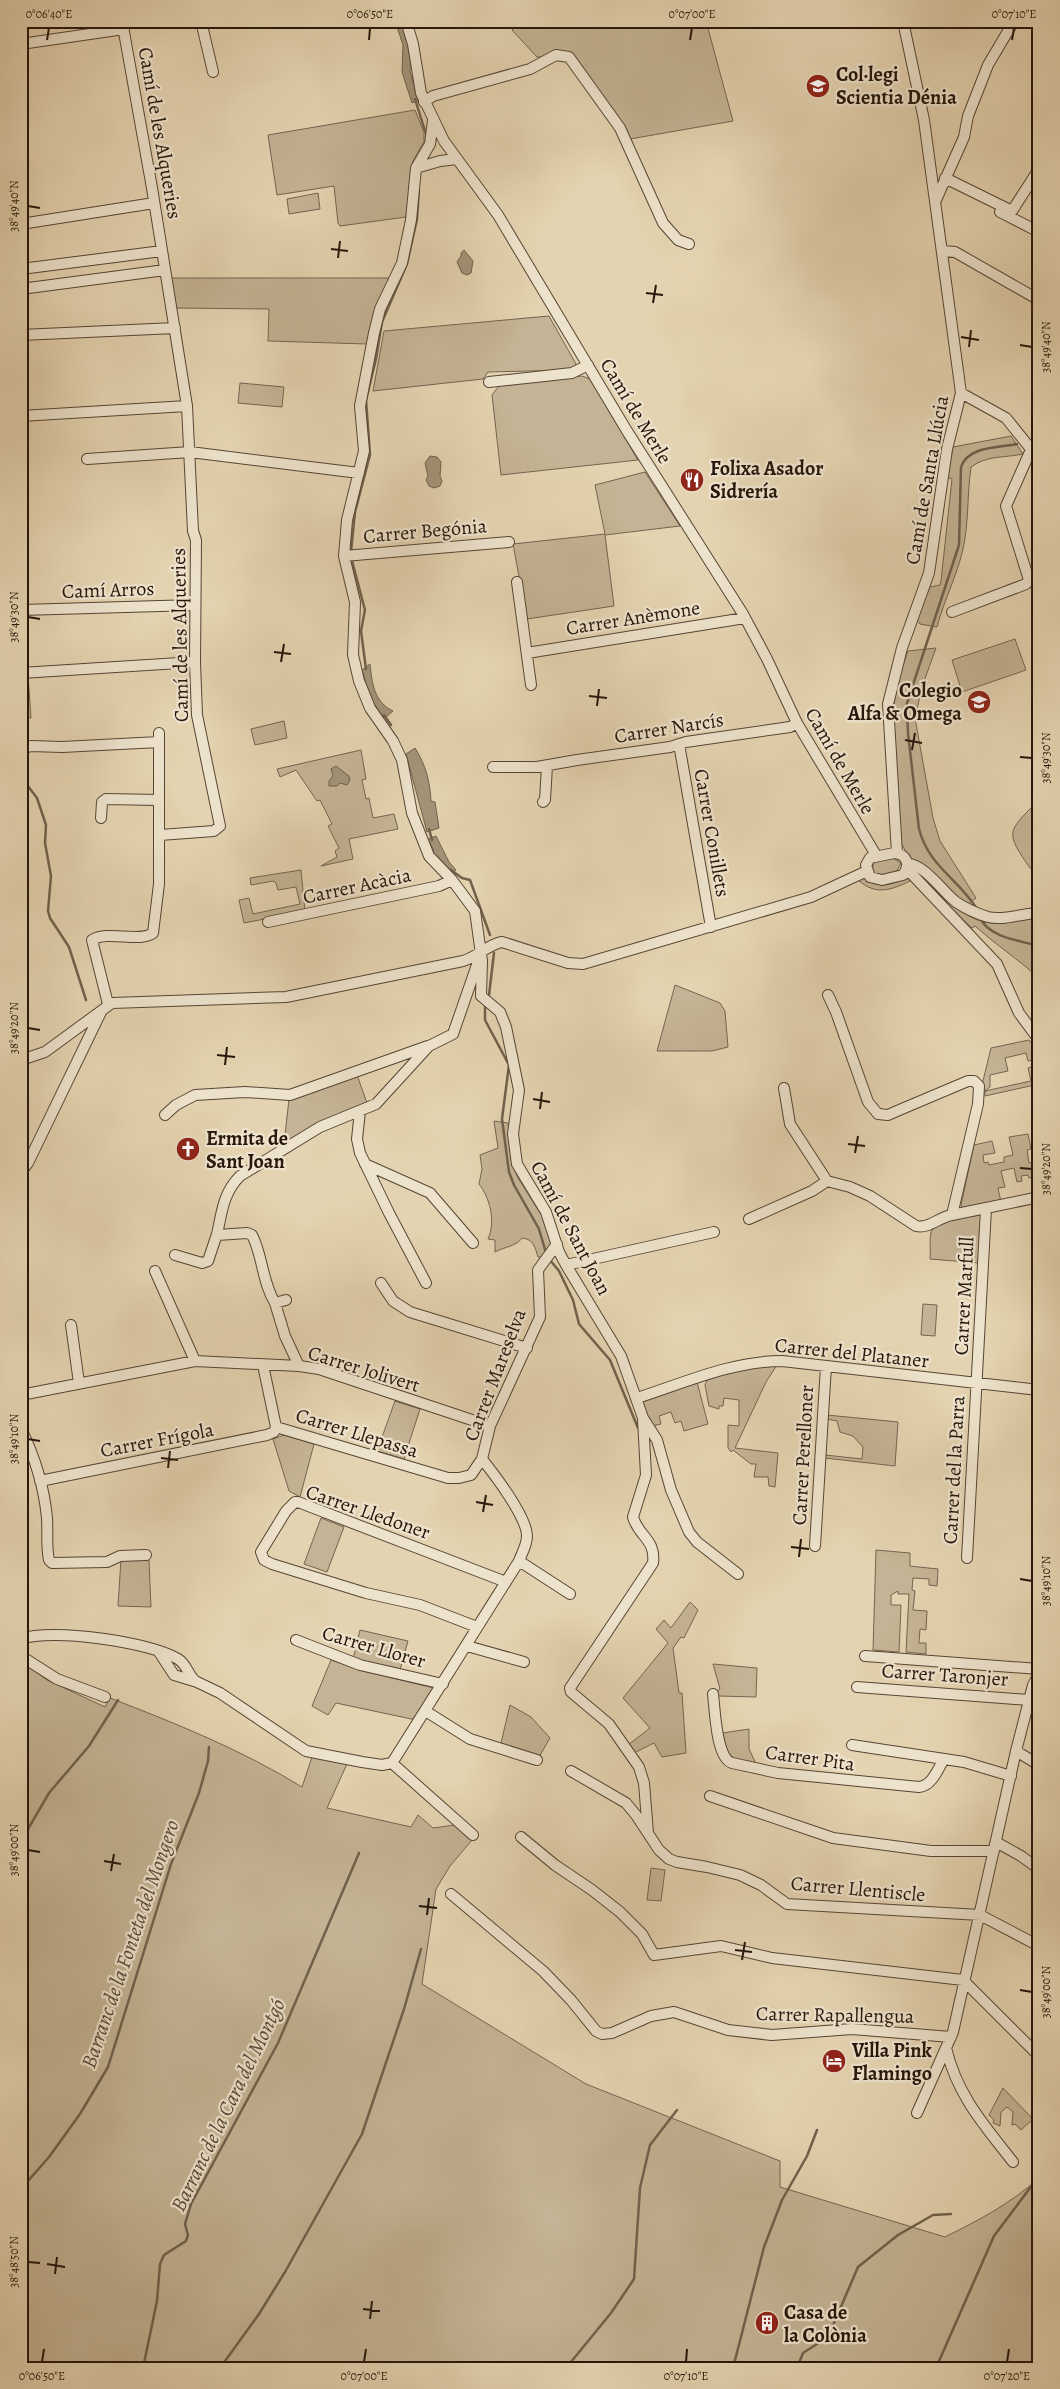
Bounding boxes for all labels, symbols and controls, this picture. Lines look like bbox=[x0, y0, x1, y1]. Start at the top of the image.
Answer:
text: 0°06'40"E bbox=[26, 6, 72, 22]
text: 0°06'50"E bbox=[347, 6, 393, 22]
text: 0°07'00"E bbox=[668, 6, 716, 22]
text: 0°07'10"E bbox=[992, 6, 1036, 22]
street label: Camí de les Alqueries bbox=[132, 45, 188, 221]
place label: Col·legi Scientia Dénia bbox=[836, 61, 957, 111]
school or university icon: Col·legi Scientia Dénia bbox=[805, 73, 831, 99]
text: 38°49'40"N bbox=[6, 180, 22, 232]
text: 38°49'40"N bbox=[1038, 321, 1054, 373]
street label: Camí de Merle bbox=[594, 353, 678, 469]
street label: Camí de Santa Llúcia bbox=[899, 393, 955, 567]
place label: Folixa Asador Sidrería bbox=[710, 455, 823, 505]
restaurant icon: Folixa Asador Sidrería bbox=[679, 467, 705, 493]
street label: Carrer Begónia bbox=[362, 512, 489, 550]
street label: Camí de les Alqueries bbox=[165, 548, 195, 722]
street label: Camí Arros bbox=[61, 575, 155, 605]
text: 38°49'30"N bbox=[6, 591, 22, 643]
street label: Carrer Anèmone bbox=[564, 594, 702, 642]
place label: Colegio Alfa & Omega bbox=[847, 677, 962, 727]
school or university icon: Colegio Alfa & Omega bbox=[966, 689, 992, 715]
street label: Camí de Merle bbox=[799, 703, 881, 819]
street label: Carrer Narcís bbox=[612, 706, 726, 750]
text: 38°49'30"N bbox=[1038, 732, 1054, 784]
street label: Carrer Conillets bbox=[687, 767, 737, 899]
street label: Carrer Acàcia bbox=[300, 861, 414, 911]
text: 38°49'20"N bbox=[6, 1002, 22, 1054]
place label: Ermita de Sant Joan bbox=[206, 1125, 288, 1175]
church icon: Ermita de Sant Joan bbox=[175, 1136, 201, 1162]
text: 38°49'20"N bbox=[1038, 1143, 1054, 1195]
street label: Camí de Sant Joan bbox=[524, 1156, 618, 1300]
street label: Carrer Marfull bbox=[947, 1236, 981, 1356]
street label: Carrer Mareselva bbox=[457, 1304, 533, 1445]
street label: Carrer del Plataner bbox=[774, 1331, 931, 1375]
street label: Carrer Jolivert bbox=[305, 1339, 424, 1399]
street label: Carrer Perelloner bbox=[786, 1384, 820, 1526]
street label: Carrer del la Parra bbox=[937, 1394, 971, 1545]
street label: Carrer Llepassa bbox=[292, 1402, 422, 1465]
text: 38°49'10"N bbox=[6, 1414, 22, 1464]
street label: Carrer Frígola bbox=[98, 1416, 217, 1464]
street label: Carrer Lledoner bbox=[302, 1478, 434, 1546]
text: 38°49'10"N bbox=[1038, 1556, 1054, 1606]
street label: Carrer Llorer bbox=[319, 1619, 429, 1675]
street label: Carrer Taronjer bbox=[881, 1657, 1010, 1693]
street label: Carrer Pita bbox=[764, 1738, 857, 1778]
water label: Barranc de la Fonteta del Mongero bbox=[74, 1816, 186, 2072]
text: 38°49'00"N bbox=[6, 1823, 22, 1876]
street label: Carrer Llentiscle bbox=[790, 1870, 926, 1908]
text: 38°49'00"N bbox=[1038, 1965, 1054, 2018]
water label: Barranc de la Cara del Montgó bbox=[164, 1994, 292, 2216]
street label: Carrer Rapallengua bbox=[756, 2000, 915, 2030]
place label: Villa Pink Flamingo bbox=[851, 2037, 933, 2087]
hotel icon: Villa Pink Flamingo bbox=[821, 2048, 847, 2074]
text: 38°48'50"N bbox=[6, 2236, 22, 2288]
place label: Casa de la Colònia bbox=[784, 2299, 867, 2349]
building icon: Casa de la Colònia bbox=[754, 2310, 780, 2336]
text: 0°06'50"E bbox=[19, 2368, 65, 2384]
text: 0°07'00"E bbox=[340, 2368, 388, 2384]
text: 0°07'10"E bbox=[664, 2368, 708, 2384]
text: 0°07'20"E bbox=[984, 2368, 1030, 2384]

